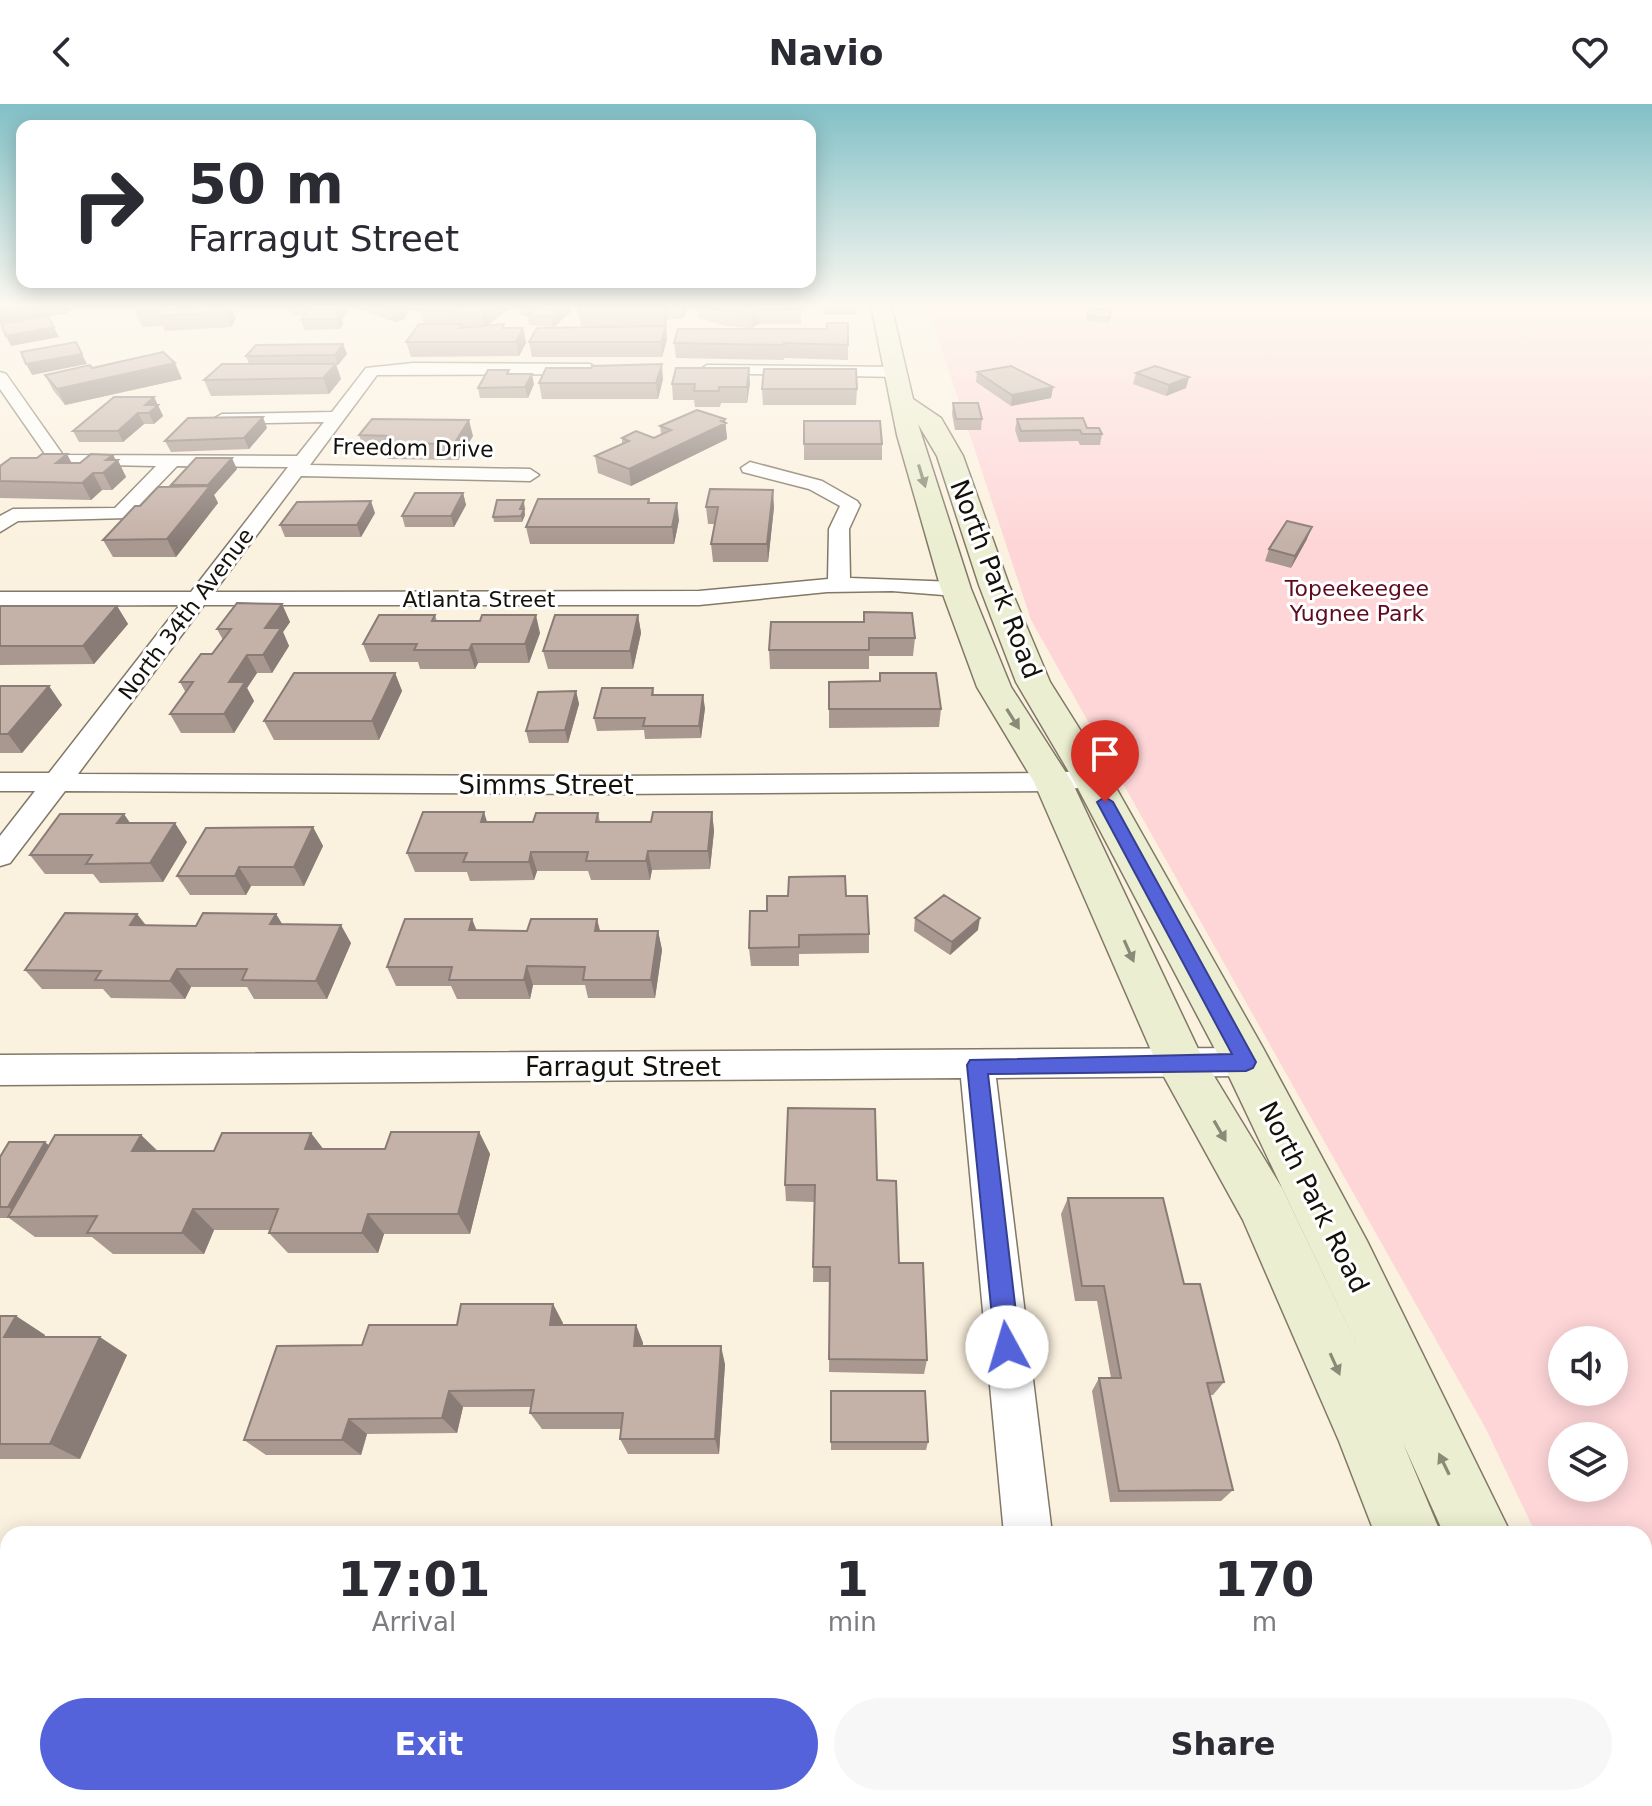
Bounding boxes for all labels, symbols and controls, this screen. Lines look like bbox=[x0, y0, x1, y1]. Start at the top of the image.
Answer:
icon: back bbox=[40, 30, 84, 74]
icon: heart bbox=[1568, 30, 1612, 74]
text: Navio bbox=[769, 32, 883, 73]
text: 50 m bbox=[188, 151, 344, 216]
icon: right bbox=[56, 152, 160, 256]
text: Farragut Street bbox=[188, 218, 459, 259]
street label: Freedom Drive bbox=[332, 434, 494, 462]
one-way arrow bbox=[916, 465, 929, 489]
street label: North Park Road bbox=[944, 475, 1048, 683]
street label: North 34th Avenue bbox=[113, 523, 259, 705]
park label: Topeekeegee Yugnee Park bbox=[1284, 576, 1429, 626]
street label: Atlanta Street bbox=[403, 587, 556, 612]
one-way arrow bbox=[1006, 708, 1021, 729]
pin bbox=[1071, 720, 1139, 802]
icon: arrive bbox=[1083, 732, 1127, 776]
street label: Simms Street bbox=[458, 770, 634, 800]
one-way arrow bbox=[1123, 939, 1136, 963]
street label: Farragut Street bbox=[525, 1052, 721, 1082]
street label: North Park Road bbox=[1253, 1096, 1375, 1298]
one-way arrow bbox=[1213, 1120, 1227, 1142]
position arrow bbox=[965, 1305, 1049, 1389]
map controls bbox=[1548, 1326, 1628, 1502]
button: sound bbox=[1548, 1326, 1628, 1406]
one-way arrow bbox=[1328, 1352, 1342, 1375]
button: layers bbox=[1548, 1422, 1628, 1502]
one-way arrow bbox=[1437, 1452, 1451, 1475]
text: 17:01 bbox=[337, 1551, 490, 1607]
text: 1 bbox=[836, 1551, 869, 1607]
text: 170 bbox=[1214, 1551, 1314, 1607]
text: Arrival bbox=[372, 1607, 456, 1637]
text: min bbox=[828, 1607, 877, 1637]
text: m bbox=[1252, 1607, 1277, 1637]
button: Exit bbox=[40, 1698, 818, 1790]
button: Share bbox=[834, 1698, 1612, 1790]

